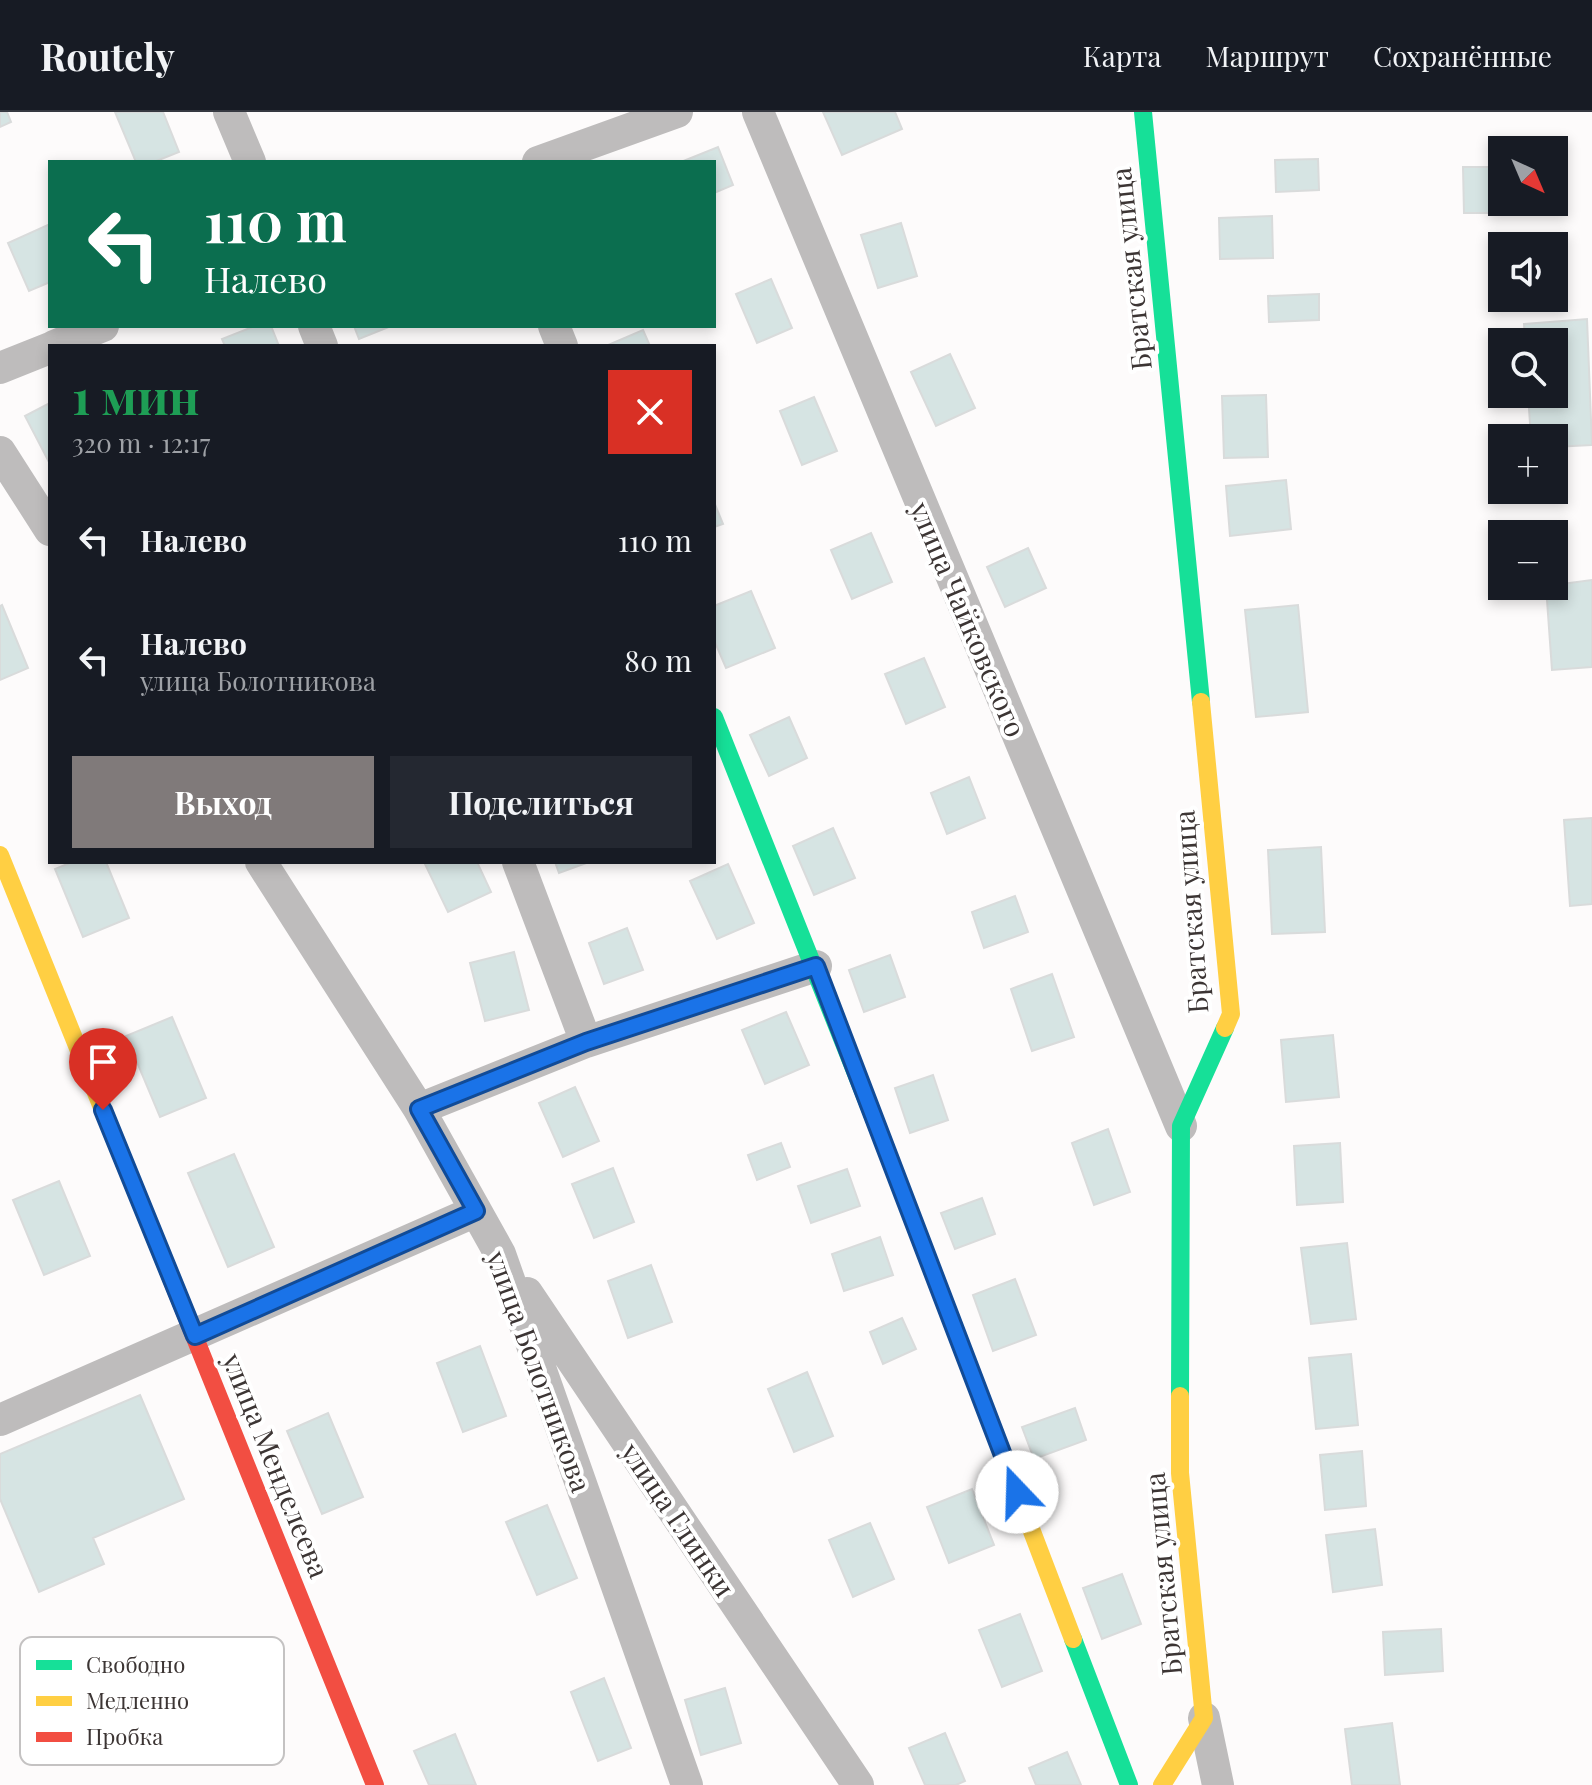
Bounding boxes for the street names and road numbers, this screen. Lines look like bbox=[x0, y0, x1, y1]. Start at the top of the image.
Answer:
street label: Братская улица bbox=[1101, 166, 1159, 372]
street label: улица Чайковского bbox=[902, 495, 1035, 742]
street label: Братская улица bbox=[1164, 809, 1216, 1015]
street label: улица Болотникова bbox=[479, 1244, 601, 1497]
street label: улица Менделеева bbox=[215, 1346, 339, 1583]
street label: улица Глинки bbox=[613, 1434, 744, 1603]
street label: Братская улица bbox=[1135, 1471, 1189, 1677]

